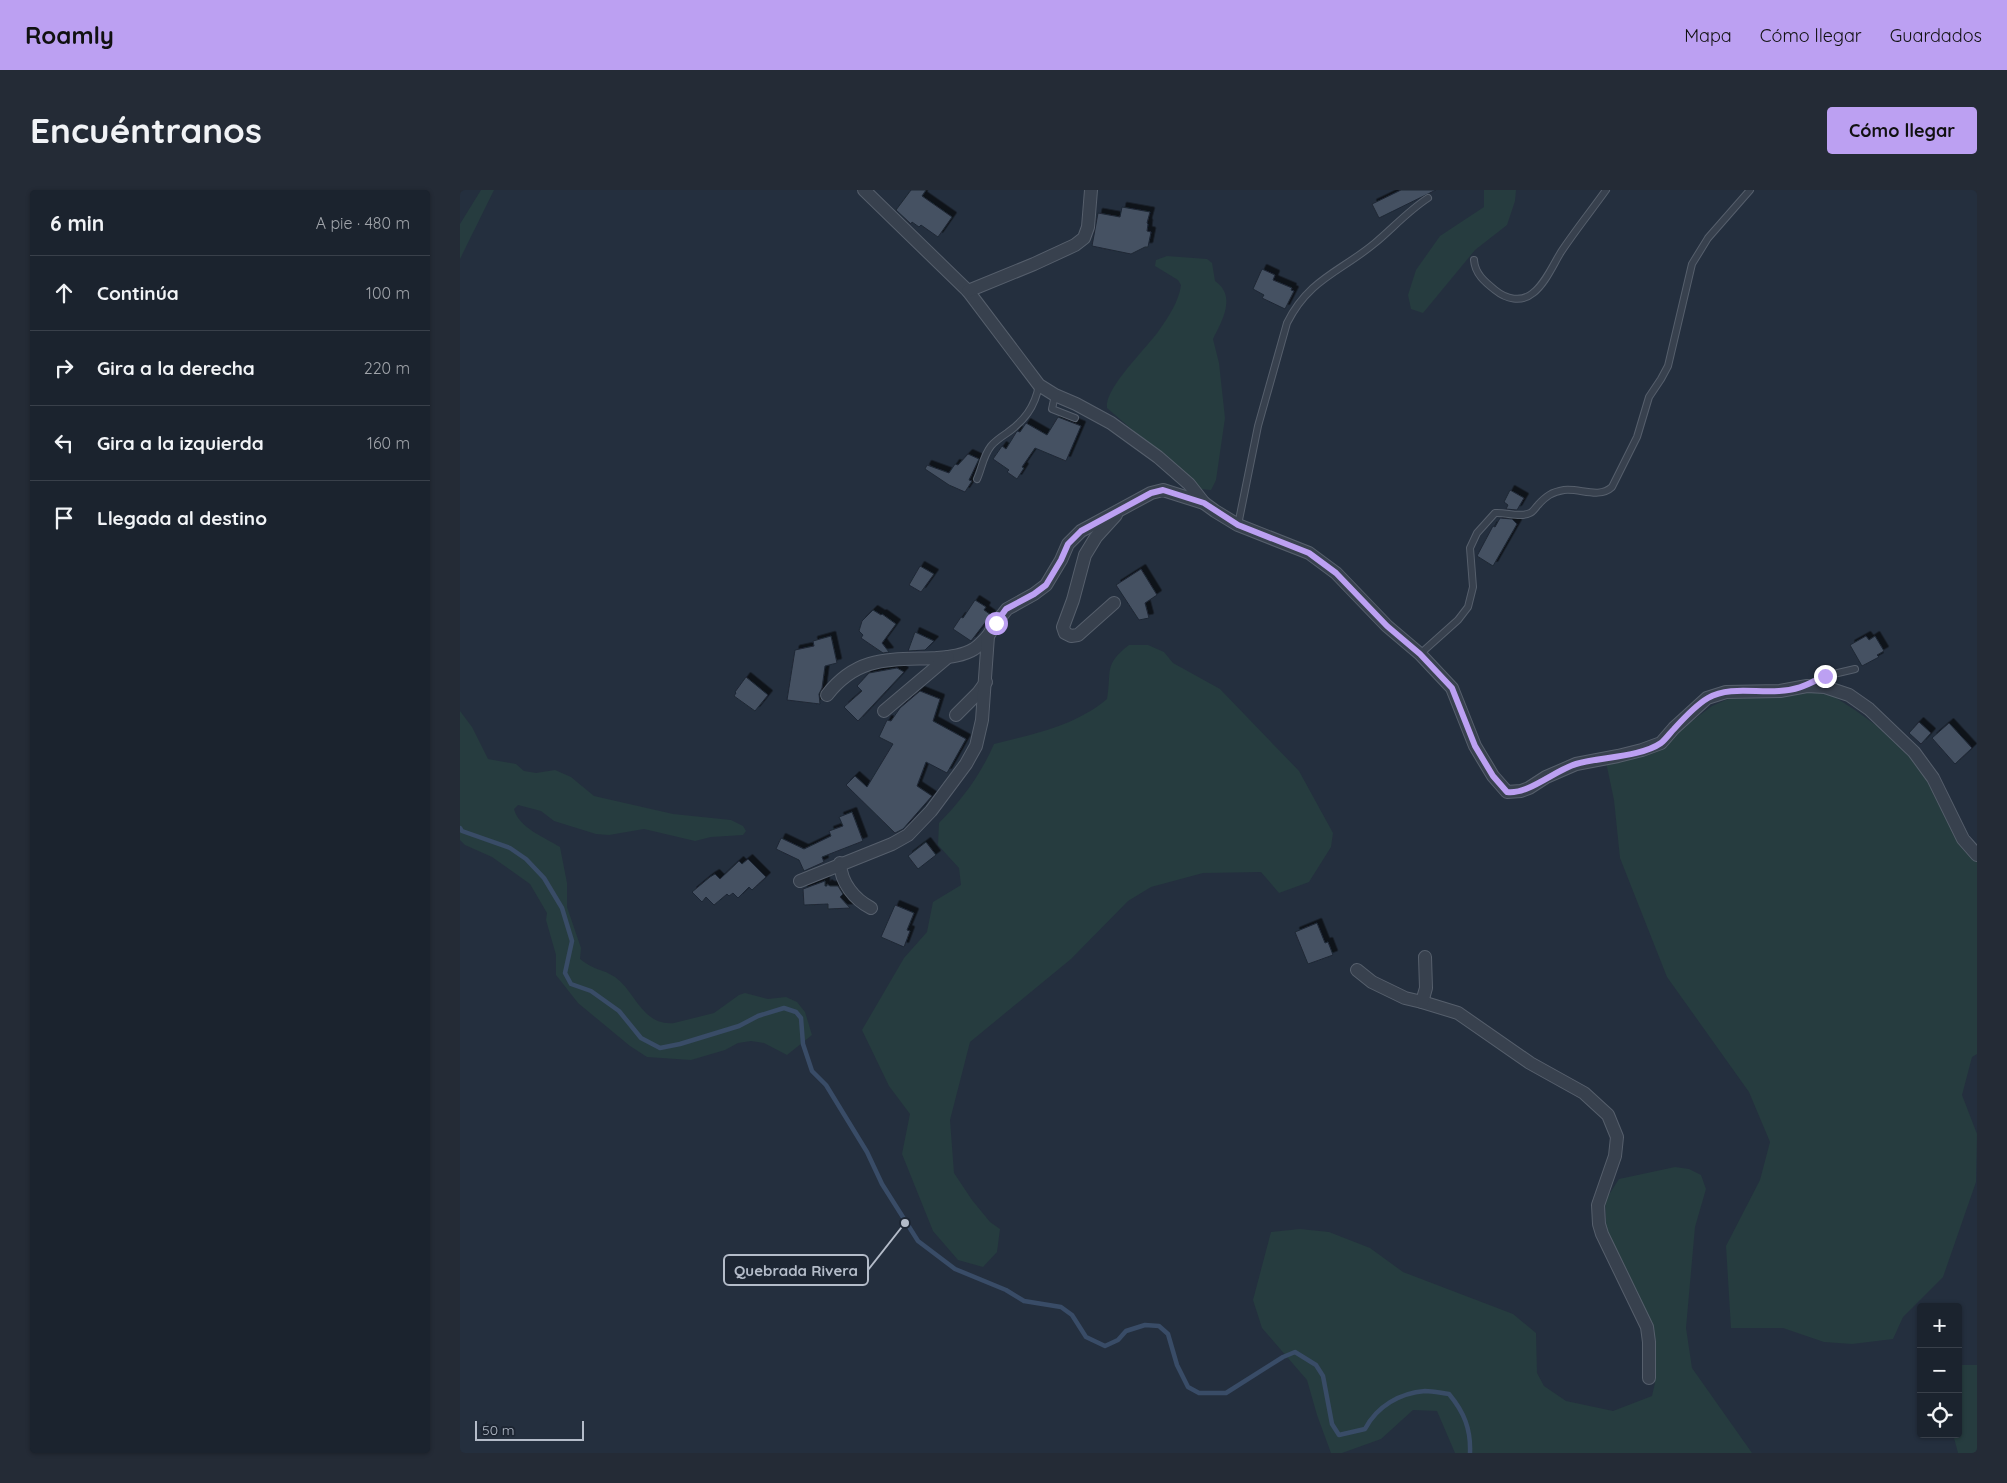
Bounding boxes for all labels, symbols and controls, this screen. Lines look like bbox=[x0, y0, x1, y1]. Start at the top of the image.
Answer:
text: Roamly bbox=[25, 20, 114, 50]
text: Mapa bbox=[1684, 24, 1732, 47]
text: Cómo llegar bbox=[1760, 24, 1862, 47]
text: Guardados bbox=[1890, 24, 1982, 47]
button: Cómo llegar bbox=[1827, 107, 1977, 154]
text: Encuéntranos bbox=[30, 108, 262, 152]
text: 6 min bbox=[50, 210, 104, 236]
text: A pie · 480 m bbox=[316, 213, 410, 233]
icon: ahead bbox=[50, 279, 78, 307]
text: Continúa bbox=[97, 281, 179, 305]
text: 100 m bbox=[366, 283, 410, 303]
icon: right bbox=[50, 354, 78, 382]
text: Gira a la derecha bbox=[97, 356, 255, 380]
text: 220 m bbox=[364, 358, 410, 378]
icon: left bbox=[50, 429, 78, 457]
text: Gira a la izquierda bbox=[97, 431, 264, 455]
text: 160 m bbox=[367, 433, 410, 453]
icon: arrive bbox=[50, 504, 78, 532]
text: Llegada al destino bbox=[97, 506, 267, 530]
route start bbox=[985, 612, 1008, 635]
route end bbox=[1814, 665, 1837, 688]
callout: Quebrada Rivera bbox=[724, 1255, 868, 1285]
text: Quebrada Rivera bbox=[734, 1261, 858, 1280]
map controls bbox=[1917, 1303, 1962, 1438]
button: + bbox=[1917, 1303, 1962, 1348]
button: − bbox=[1917, 1348, 1962, 1393]
button: locate bbox=[1917, 1393, 1962, 1438]
scale bar bbox=[475, 1418, 584, 1441]
text: 50 m bbox=[482, 1421, 515, 1439]

